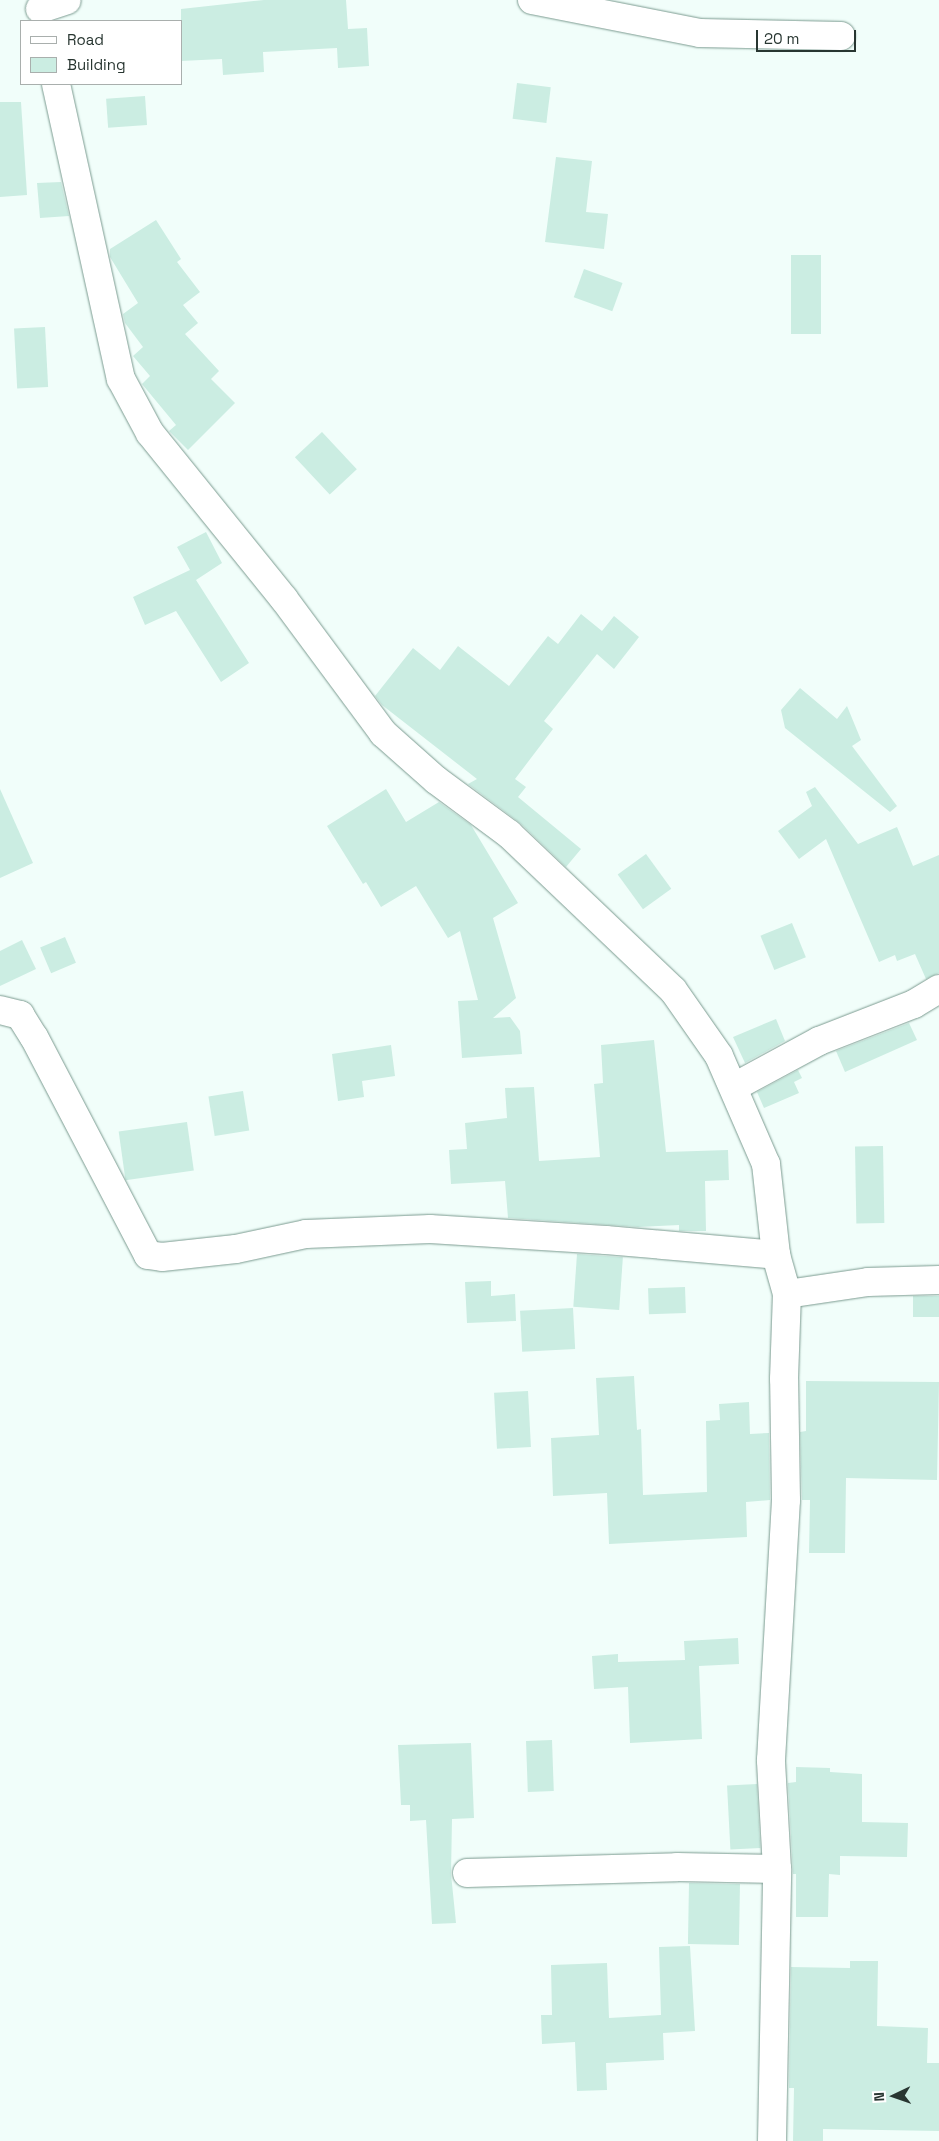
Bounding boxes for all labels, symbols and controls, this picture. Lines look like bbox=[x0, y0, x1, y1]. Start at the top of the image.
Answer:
legend bbox=[20, 20, 182, 85]
scale bar bbox=[759, 20, 859, 52]
text: 20 m bbox=[764, 29, 799, 48]
text: Road bbox=[67, 30, 104, 49]
text: Building bbox=[67, 55, 126, 74]
north arrow bbox=[869, 2071, 919, 2121]
text: N bbox=[870, 2092, 888, 2102]

